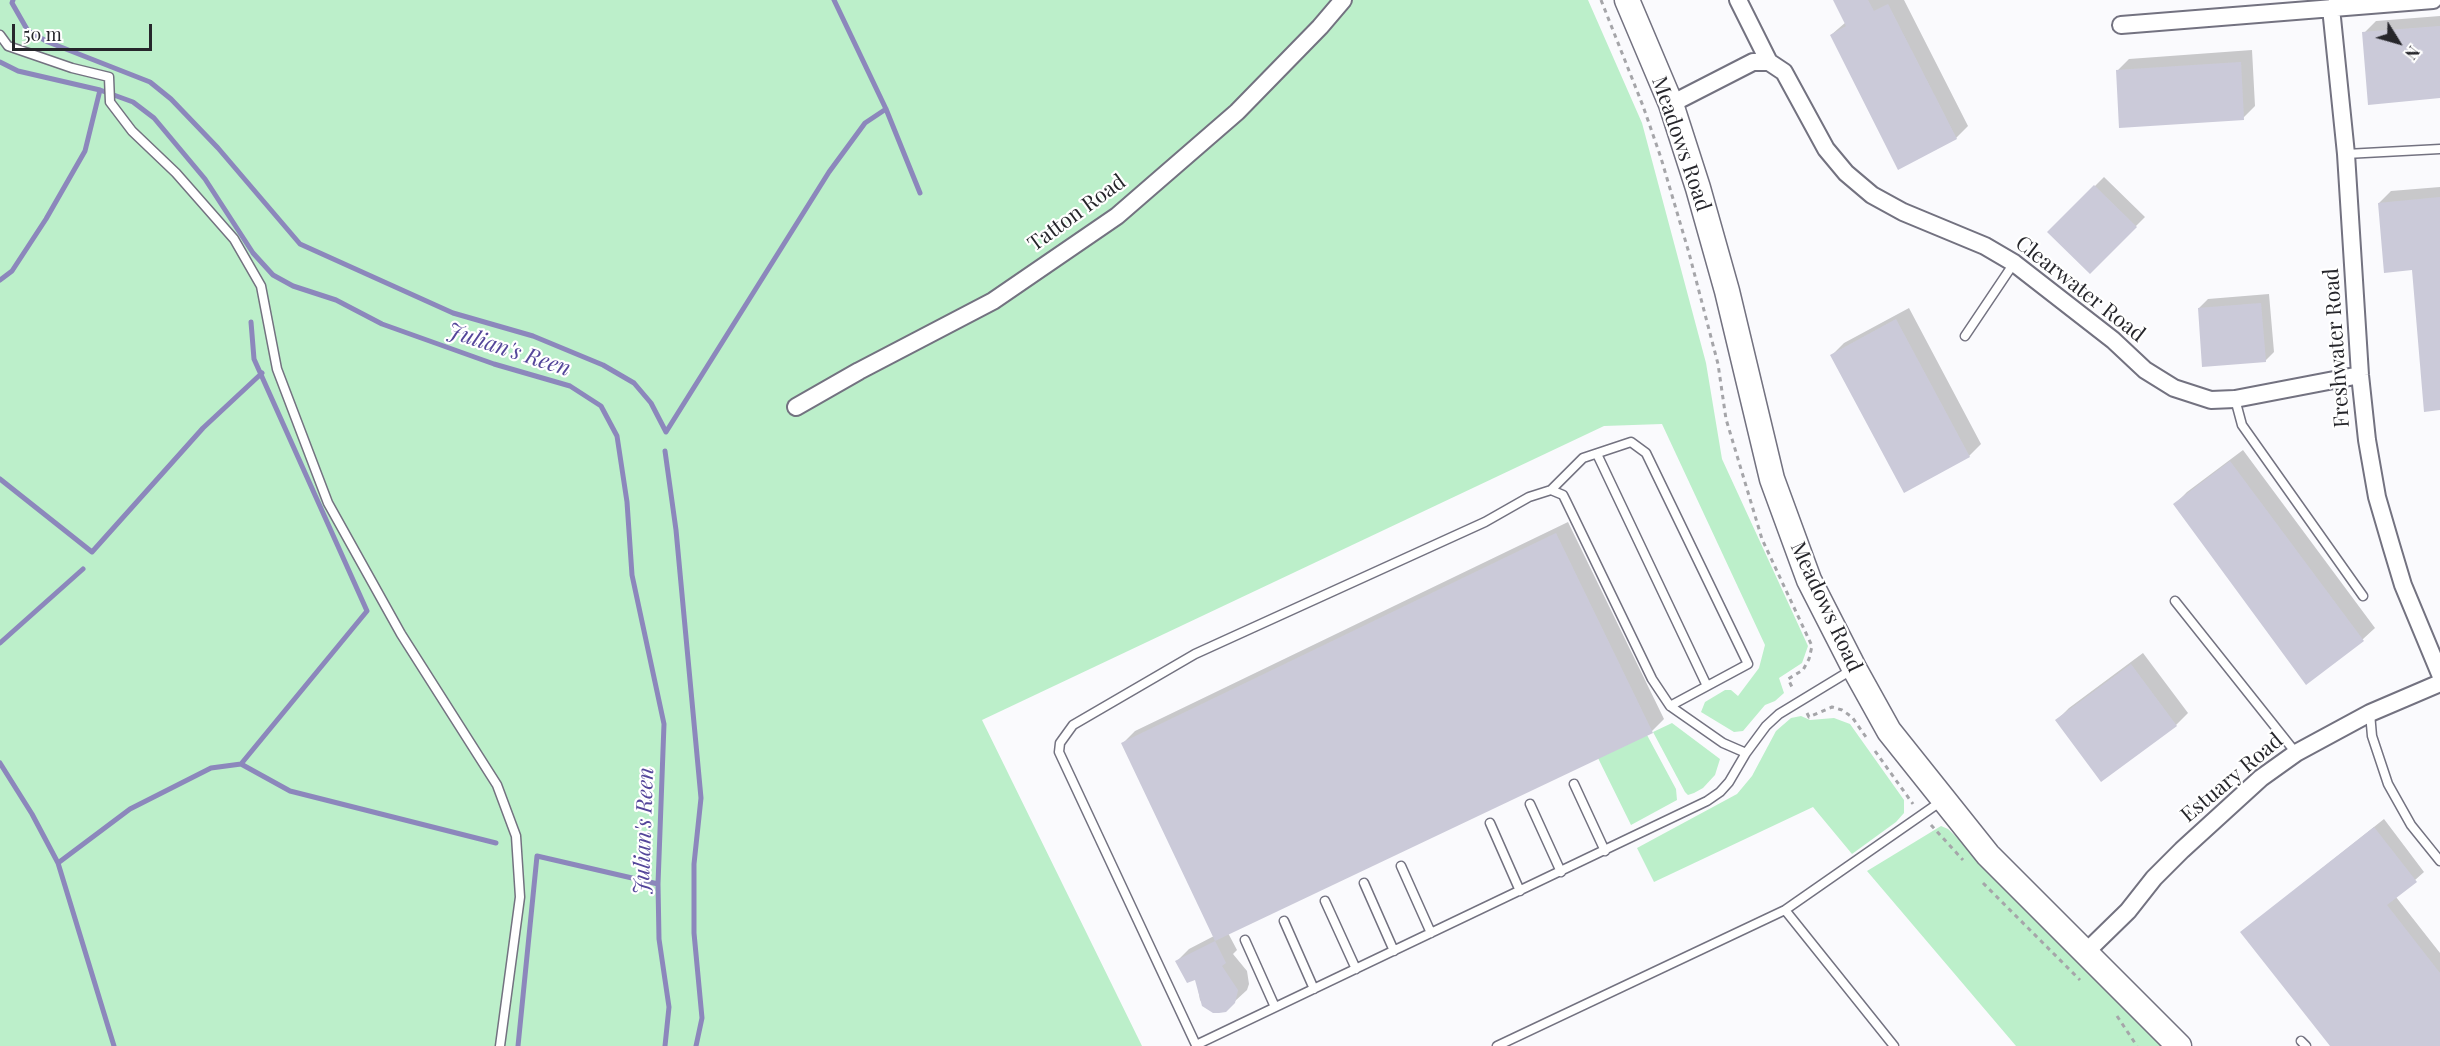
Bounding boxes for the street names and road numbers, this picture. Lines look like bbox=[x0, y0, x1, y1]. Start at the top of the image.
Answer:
street label: Meadows Road bbox=[1646, 73, 1716, 215]
street label: Tatton Road bbox=[1023, 169, 1131, 257]
street label: Clearwater Road bbox=[2010, 231, 2150, 347]
street label: Freshwater Road bbox=[2319, 267, 2355, 429]
street label: Meadows Road bbox=[1785, 538, 1867, 676]
street label: Estuary Road bbox=[2176, 728, 2288, 828]

